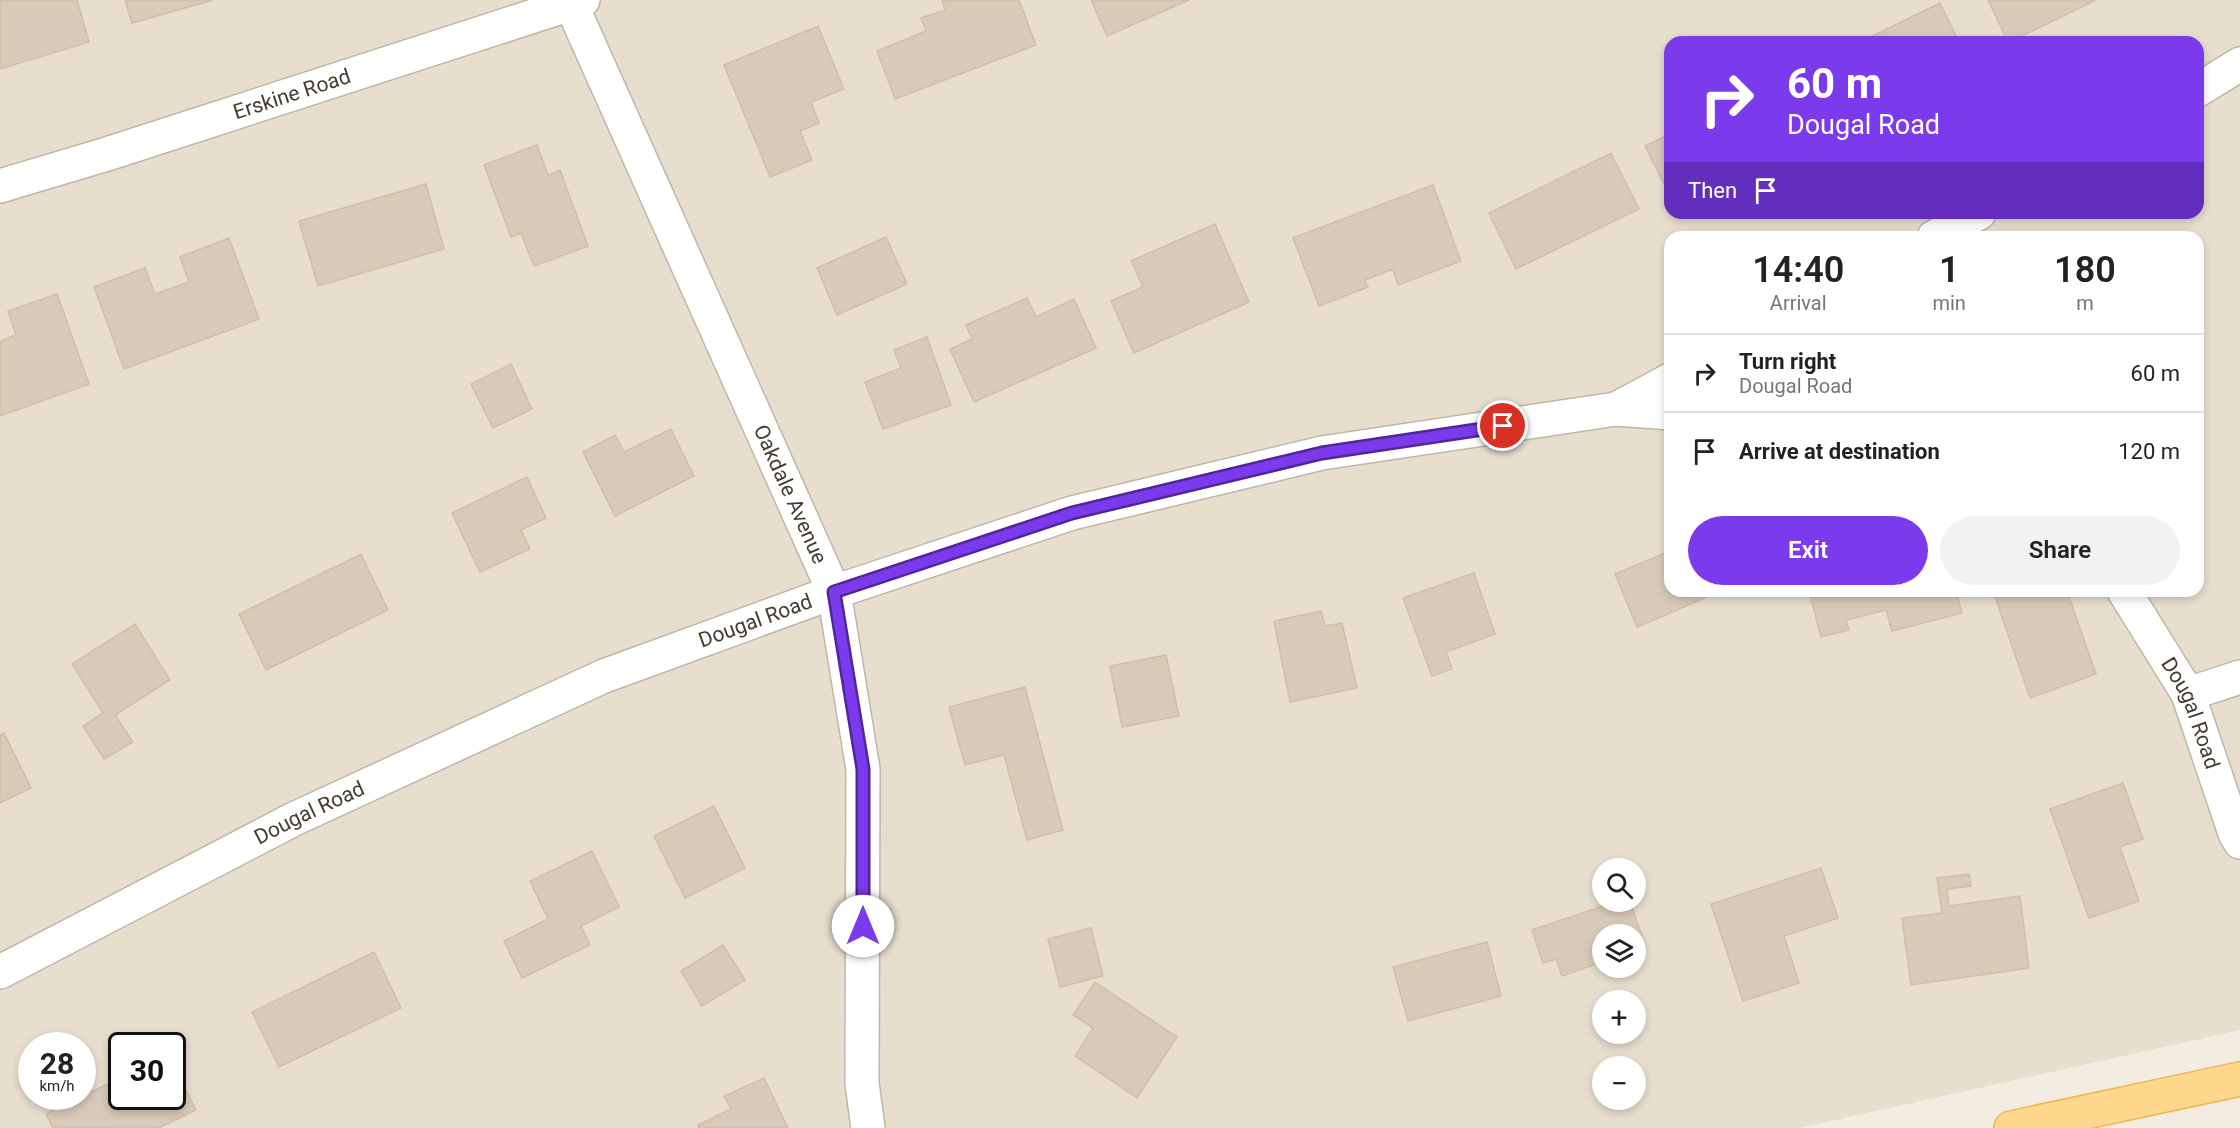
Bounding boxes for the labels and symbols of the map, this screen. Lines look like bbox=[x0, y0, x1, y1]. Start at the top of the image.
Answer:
street label: Erskine Road bbox=[230, 64, 354, 124]
pin bbox=[1477, 400, 1528, 451]
street label: Oakdale Avenue bbox=[749, 421, 832, 567]
street label: Dougal Road bbox=[695, 589, 815, 652]
street label: Dougal Road bbox=[2156, 653, 2224, 772]
street label: Dougal Road bbox=[250, 776, 368, 849]
position arrow bbox=[831, 894, 895, 958]
speed limit sign: 30 bbox=[108, 1032, 186, 1110]

